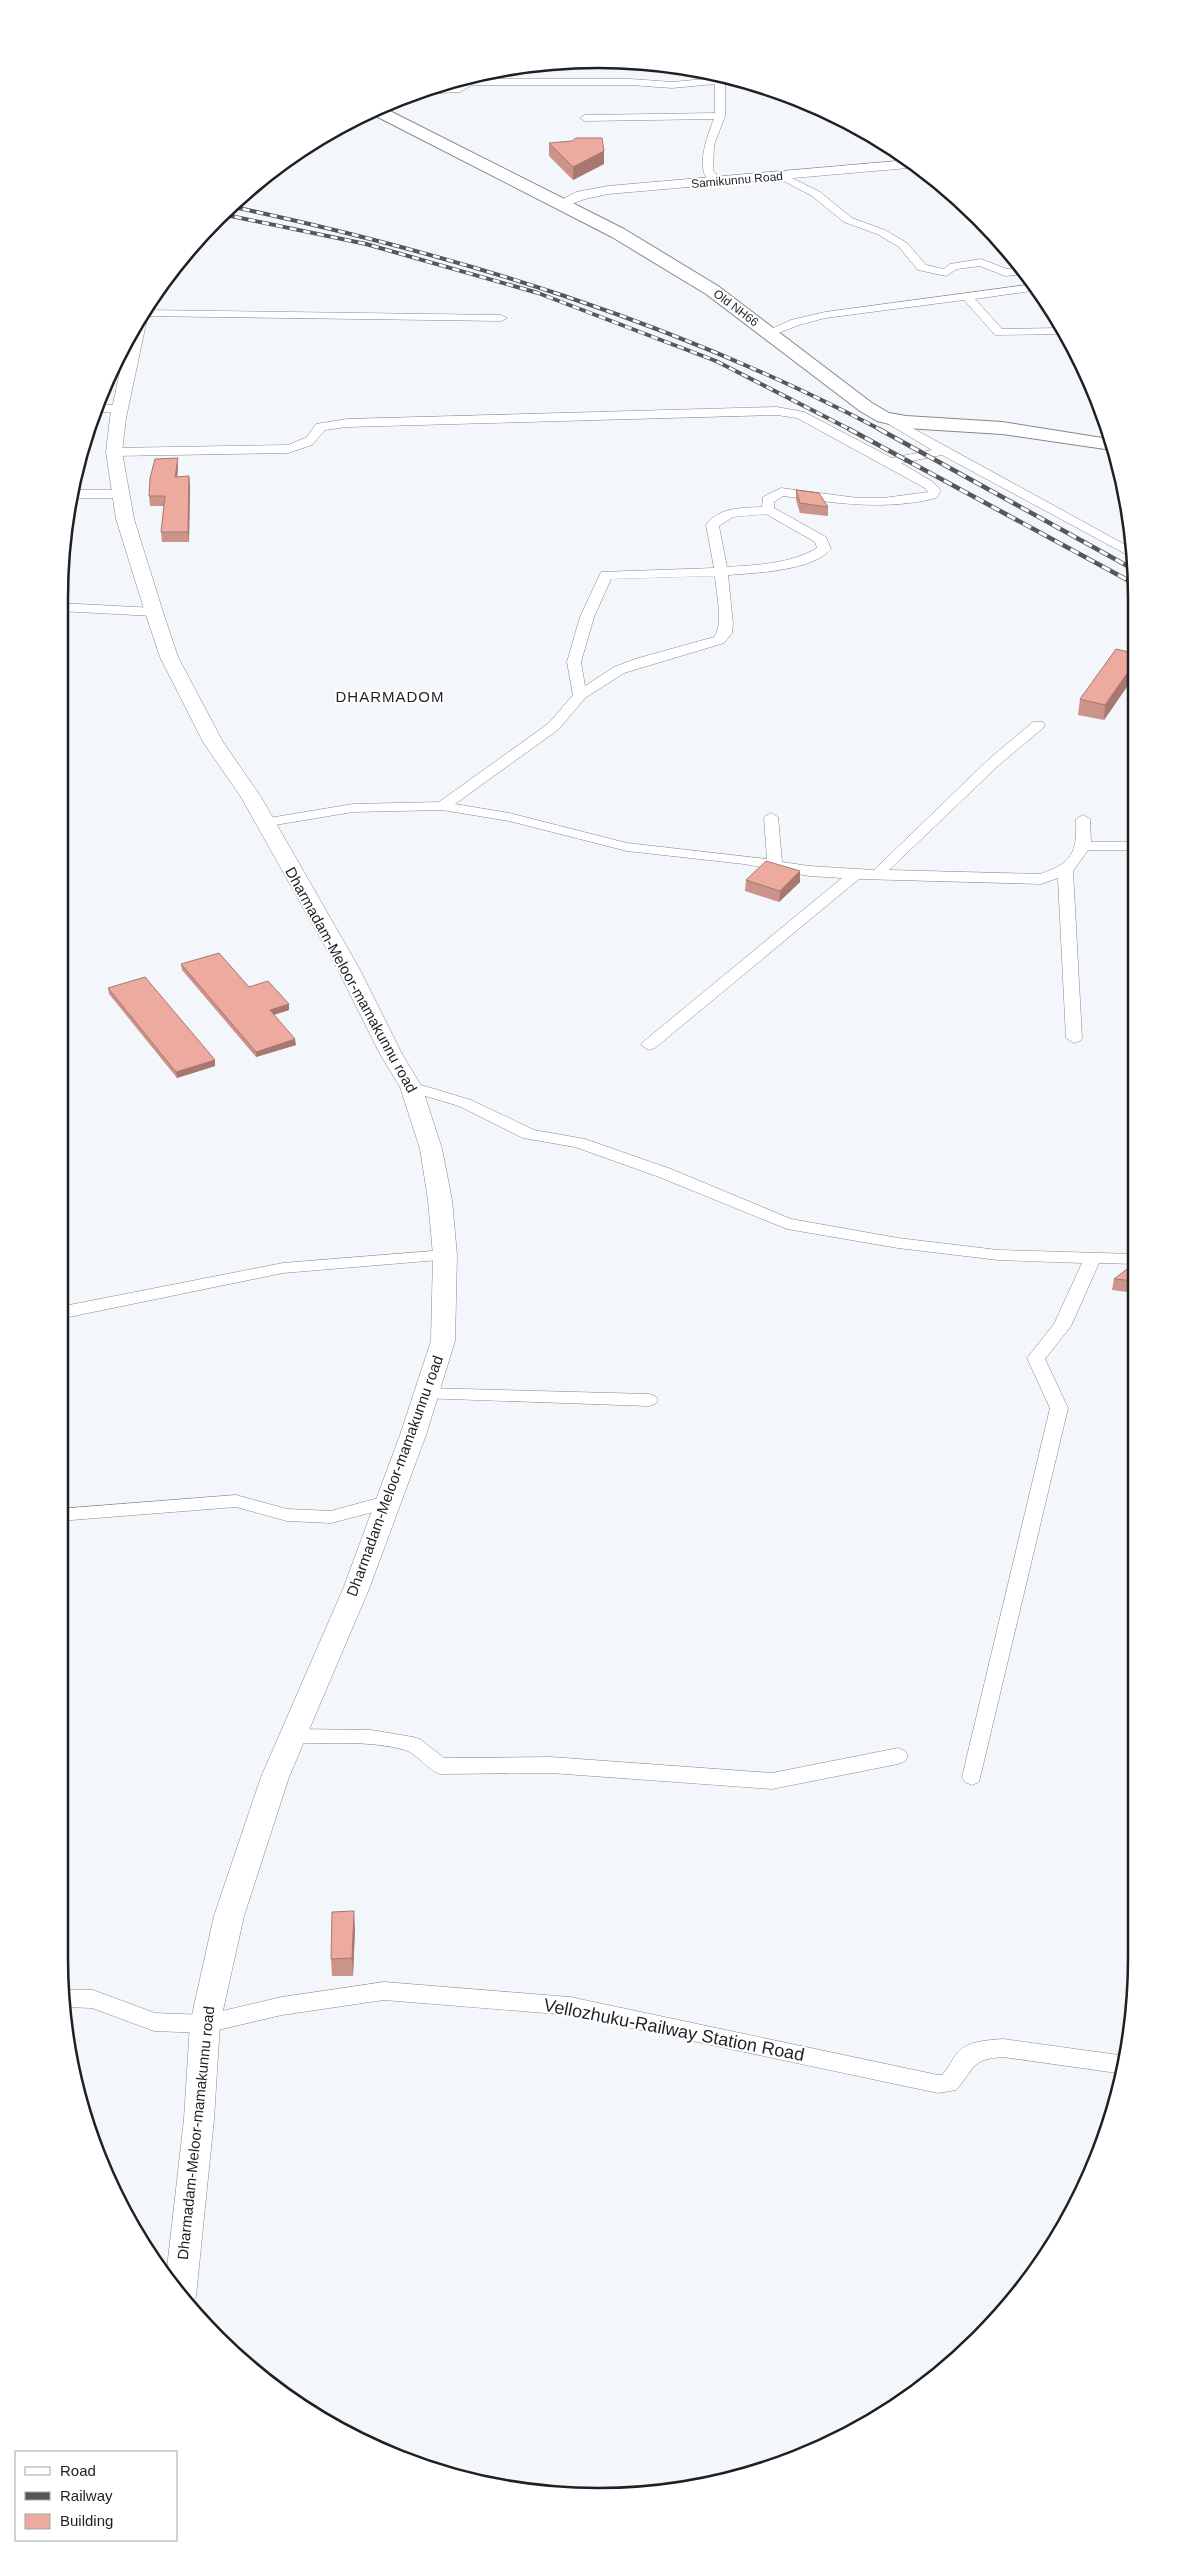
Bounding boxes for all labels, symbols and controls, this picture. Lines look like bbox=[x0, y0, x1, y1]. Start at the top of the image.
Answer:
street label: Samikunnu Road bbox=[691, 169, 783, 191]
street label: Old NH66 bbox=[711, 287, 762, 330]
district label: DHARMADOM bbox=[336, 688, 445, 705]
street label: Dharmadam-Meloor-mamakunnu road bbox=[282, 864, 421, 1095]
street label: Dharmadam-Meloor-mamakunnu road bbox=[343, 1353, 446, 1599]
street label: Vellozhuku-Railway Station Road bbox=[542, 1995, 806, 2065]
street label: Dharmadam-Meloor-mamakunnu road bbox=[174, 2005, 217, 2261]
legend bbox=[15, 2451, 178, 2541]
text: Road bbox=[60, 2462, 96, 2479]
text: Railway bbox=[60, 2487, 113, 2504]
text: Building bbox=[60, 2512, 113, 2529]

